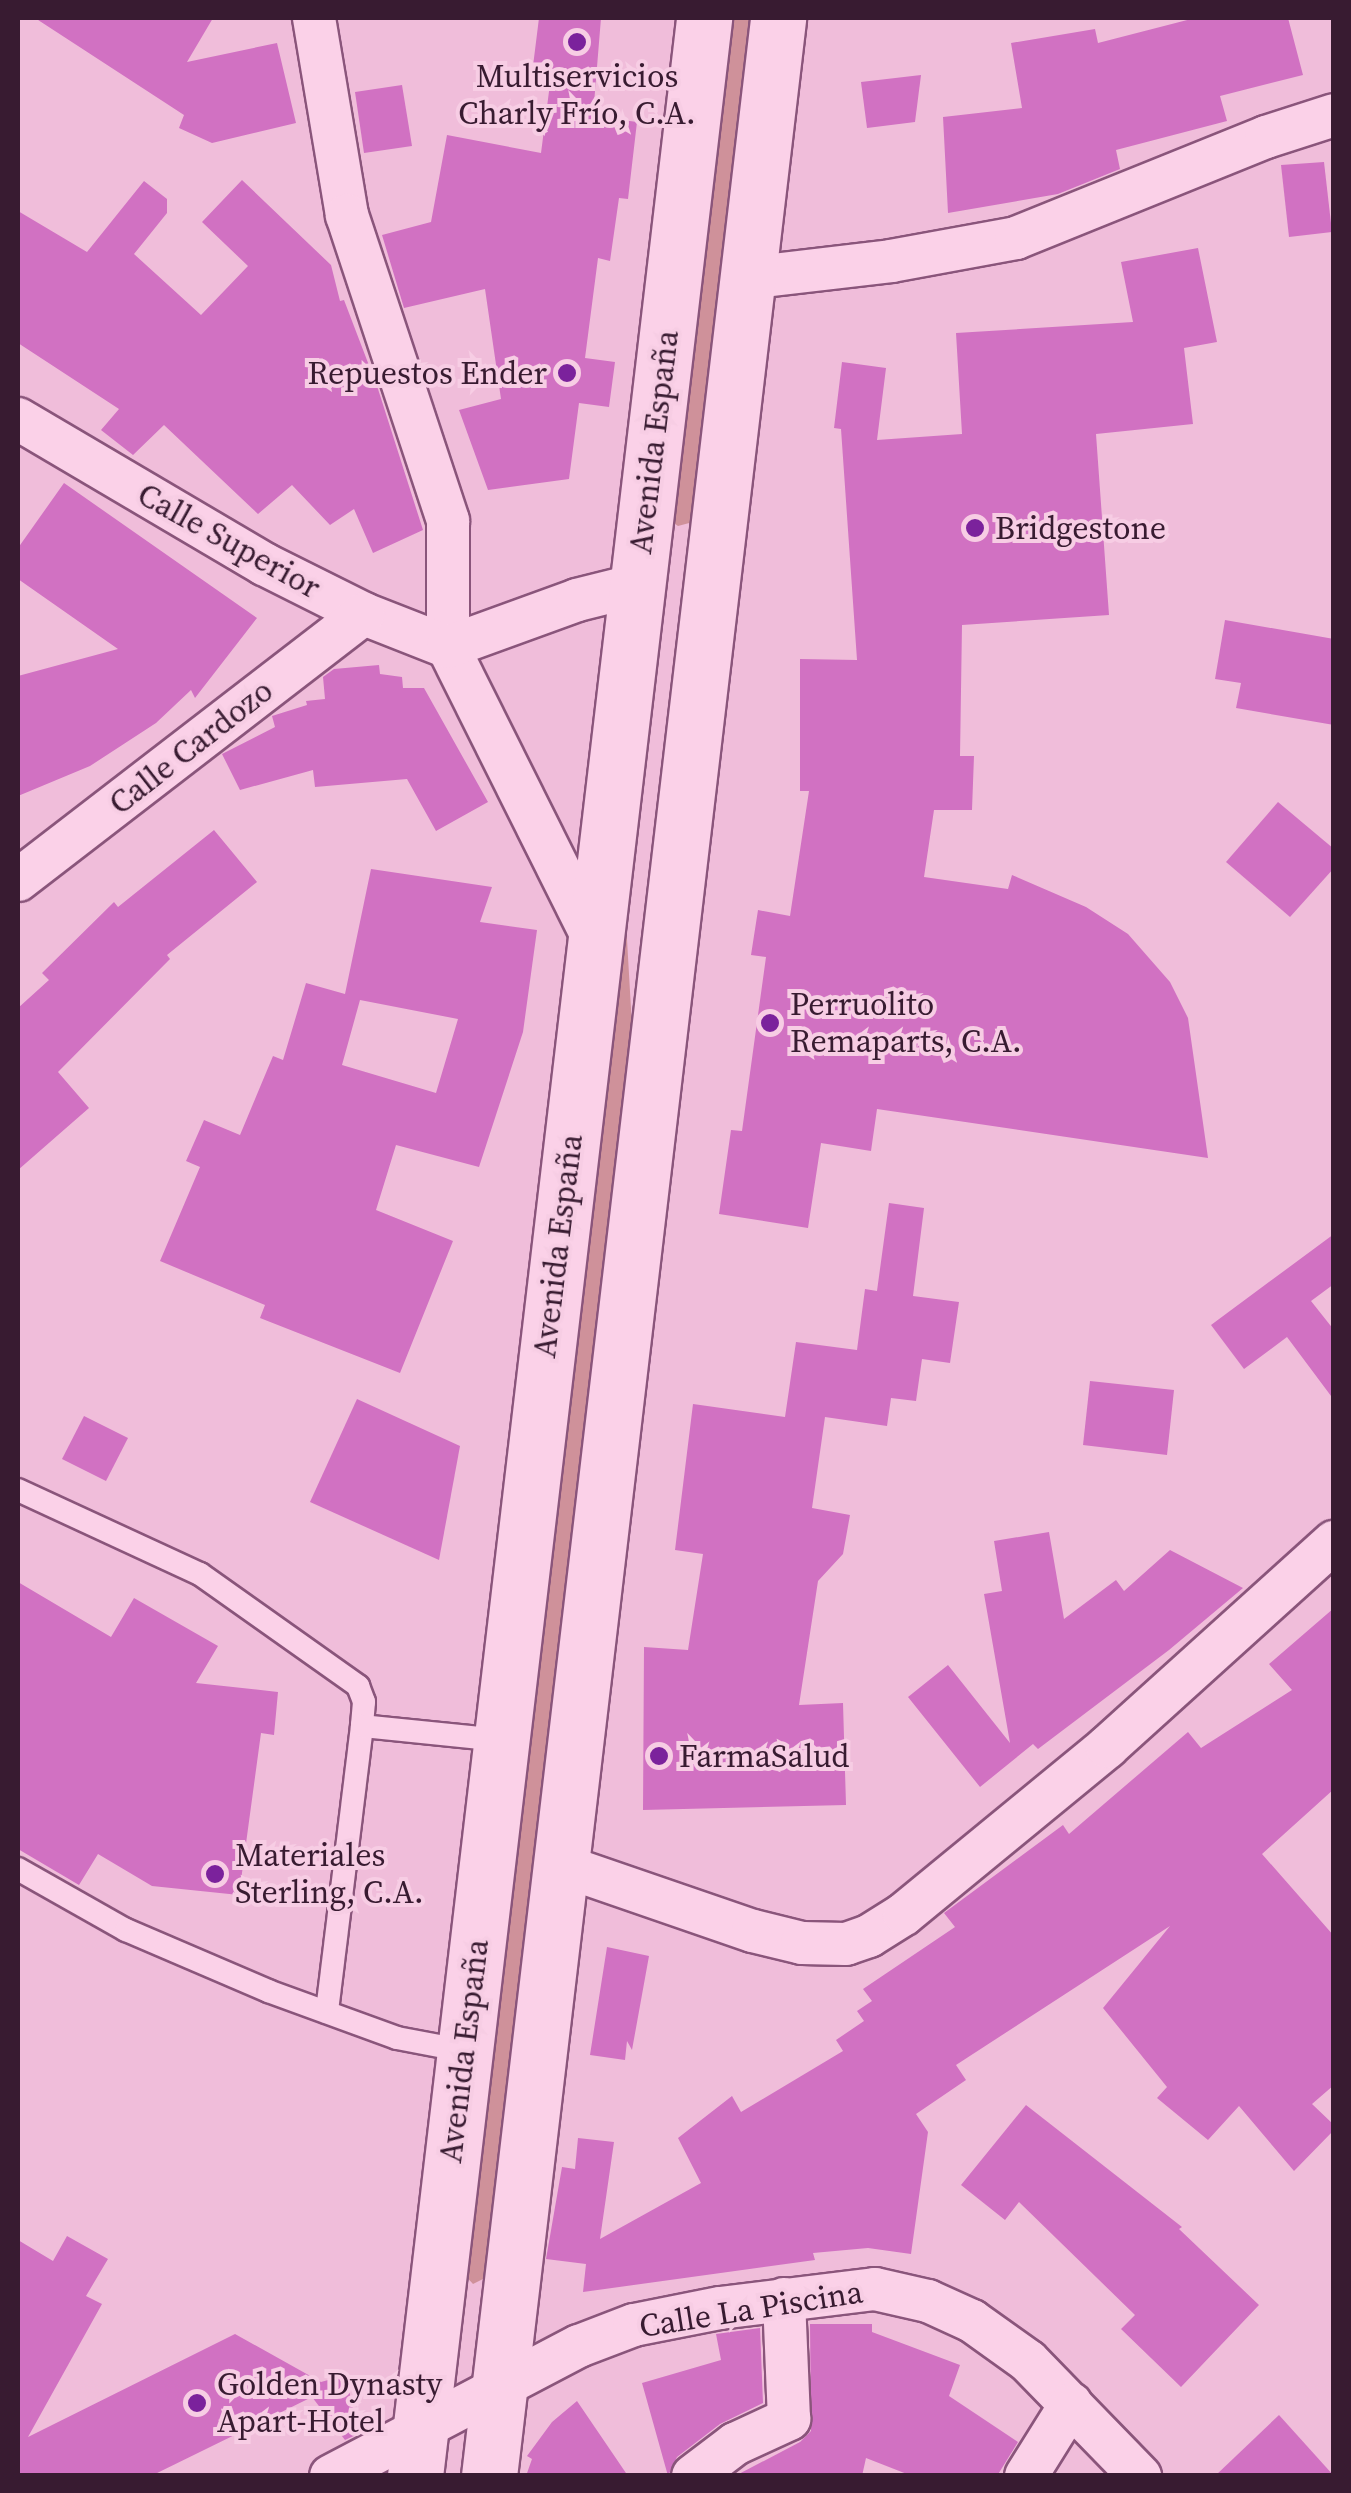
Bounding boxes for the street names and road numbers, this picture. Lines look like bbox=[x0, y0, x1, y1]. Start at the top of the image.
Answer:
street label: Avenida España bbox=[621, 328, 687, 556]
street label: Calle Superior bbox=[131, 475, 327, 607]
street label: Calle Cardozo bbox=[102, 671, 280, 823]
street label: Avenida España bbox=[525, 1132, 591, 1360]
street label: Avenida España bbox=[431, 1937, 497, 2165]
street label: Calle La Piscina bbox=[637, 2272, 865, 2346]

